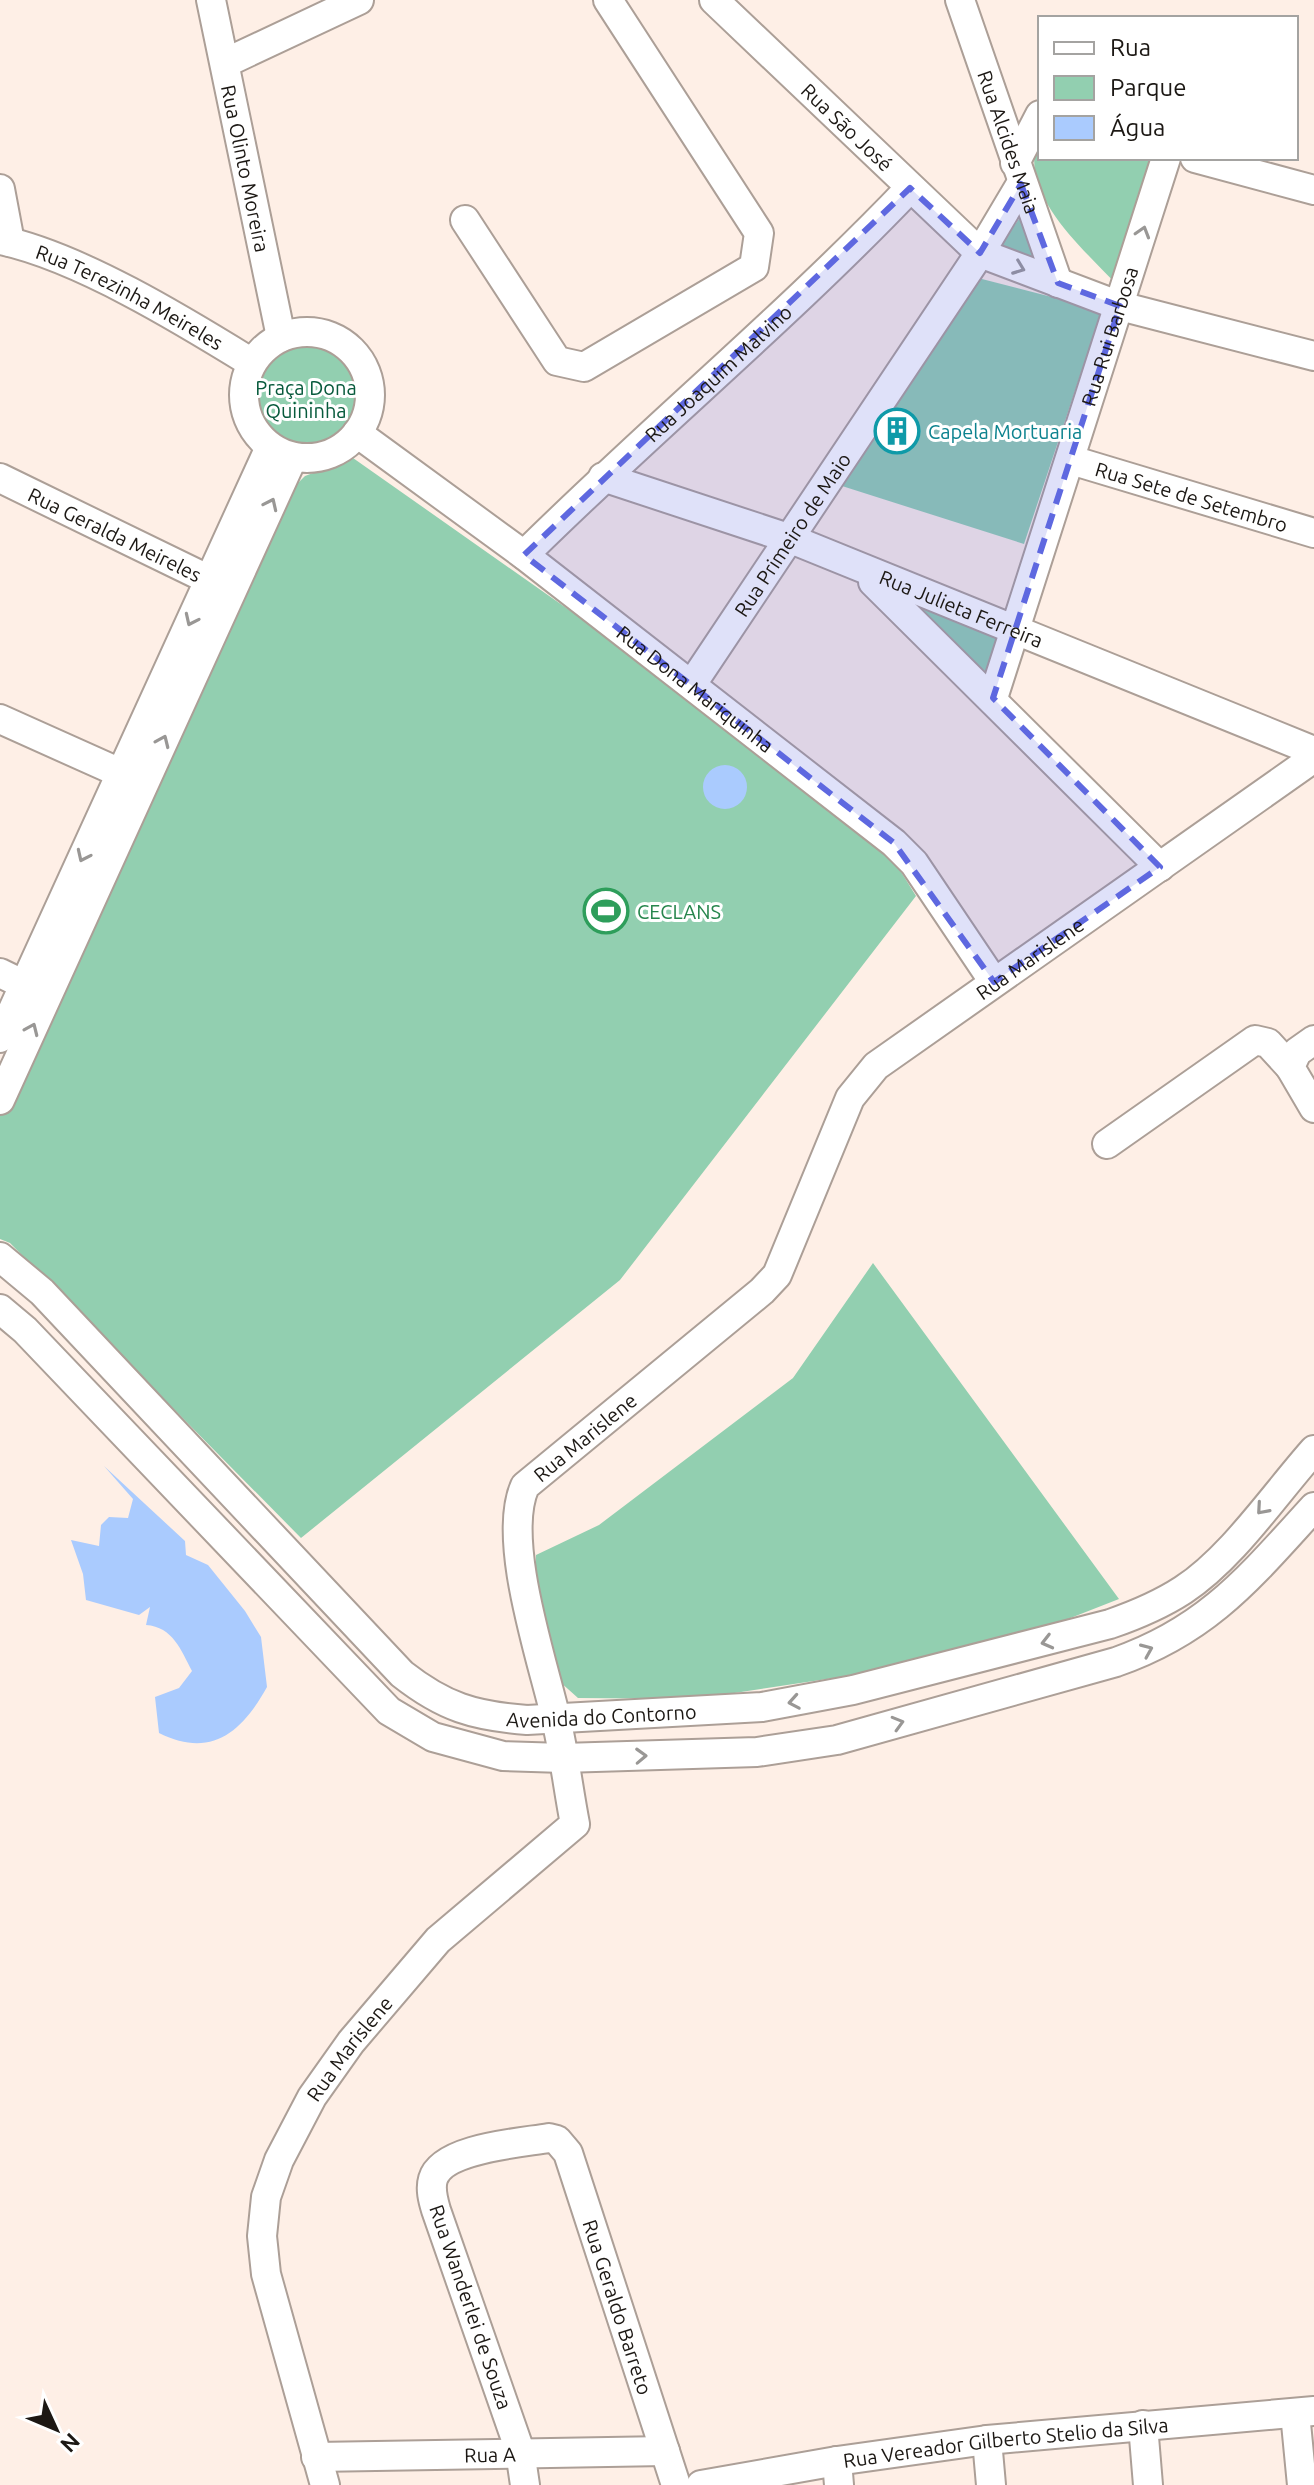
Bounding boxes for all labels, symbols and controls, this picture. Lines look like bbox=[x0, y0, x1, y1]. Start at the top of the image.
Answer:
legend bbox=[1038, 16, 1298, 160]
text: Rua bbox=[1110, 34, 1151, 61]
street label: Rua Alcides Maia bbox=[974, 67, 1045, 216]
text: Parque bbox=[1110, 74, 1187, 101]
street label: Rua São José bbox=[797, 78, 898, 176]
street label: Rua Olinto Moreira bbox=[217, 83, 275, 254]
text: Água bbox=[1110, 113, 1165, 141]
one-way arrow bbox=[1134, 226, 1150, 239]
street label: Rua Terezinha Meireles bbox=[33, 239, 228, 354]
one-way arrow bbox=[1011, 258, 1025, 275]
street label: Rua Rui Barbosa bbox=[1076, 264, 1142, 409]
street label: Rua Joaquim Malvino bbox=[640, 300, 796, 446]
park label: Praça Dona Quininha bbox=[255, 376, 357, 422]
building icon: Capela Mortuaria bbox=[873, 407, 921, 455]
place label: Capela Mortuaria bbox=[928, 420, 1082, 443]
street label: Rua Primeiro de Maio bbox=[729, 448, 855, 620]
street label: Rua Sete de Setembro bbox=[1093, 457, 1291, 536]
street label: Rua Geralda Meireles bbox=[25, 482, 205, 586]
one-way arrow bbox=[261, 498, 277, 513]
street label: Rua Julieta Ferreira bbox=[876, 565, 1047, 652]
one-way arrow bbox=[185, 612, 201, 626]
street label: Rua Dona Mariquinha bbox=[613, 620, 778, 756]
one-way arrow bbox=[153, 735, 169, 749]
one-way arrow bbox=[76, 848, 92, 862]
sports icon: CECLANS bbox=[582, 887, 630, 935]
place label: CECLANS bbox=[637, 900, 721, 923]
street label: Rua Marislene bbox=[971, 912, 1088, 1004]
one-way arrow bbox=[22, 1022, 38, 1037]
street label: Rua Marislene bbox=[529, 1388, 641, 1486]
one-way arrow bbox=[1258, 1500, 1272, 1514]
one-way arrow bbox=[1041, 1633, 1055, 1650]
one-way arrow bbox=[1139, 1644, 1154, 1660]
one-way arrow bbox=[787, 1692, 801, 1709]
street label: Avenida do Contorno bbox=[505, 1699, 697, 1732]
one-way arrow bbox=[890, 1716, 904, 1732]
one-way arrow bbox=[635, 1747, 648, 1764]
street label: Rua Marislene bbox=[301, 1991, 397, 2105]
street label: Rua Wanderlei de Souza bbox=[425, 2202, 517, 2412]
street label: Rua Geraldo Barreto bbox=[579, 2216, 657, 2398]
north arrow bbox=[16, 2389, 96, 2469]
street label: Rua Vereador Gilberto Stelio da Silva bbox=[842, 2412, 1169, 2472]
text: N bbox=[56, 2429, 85, 2458]
street label: Rua A bbox=[464, 2442, 516, 2466]

